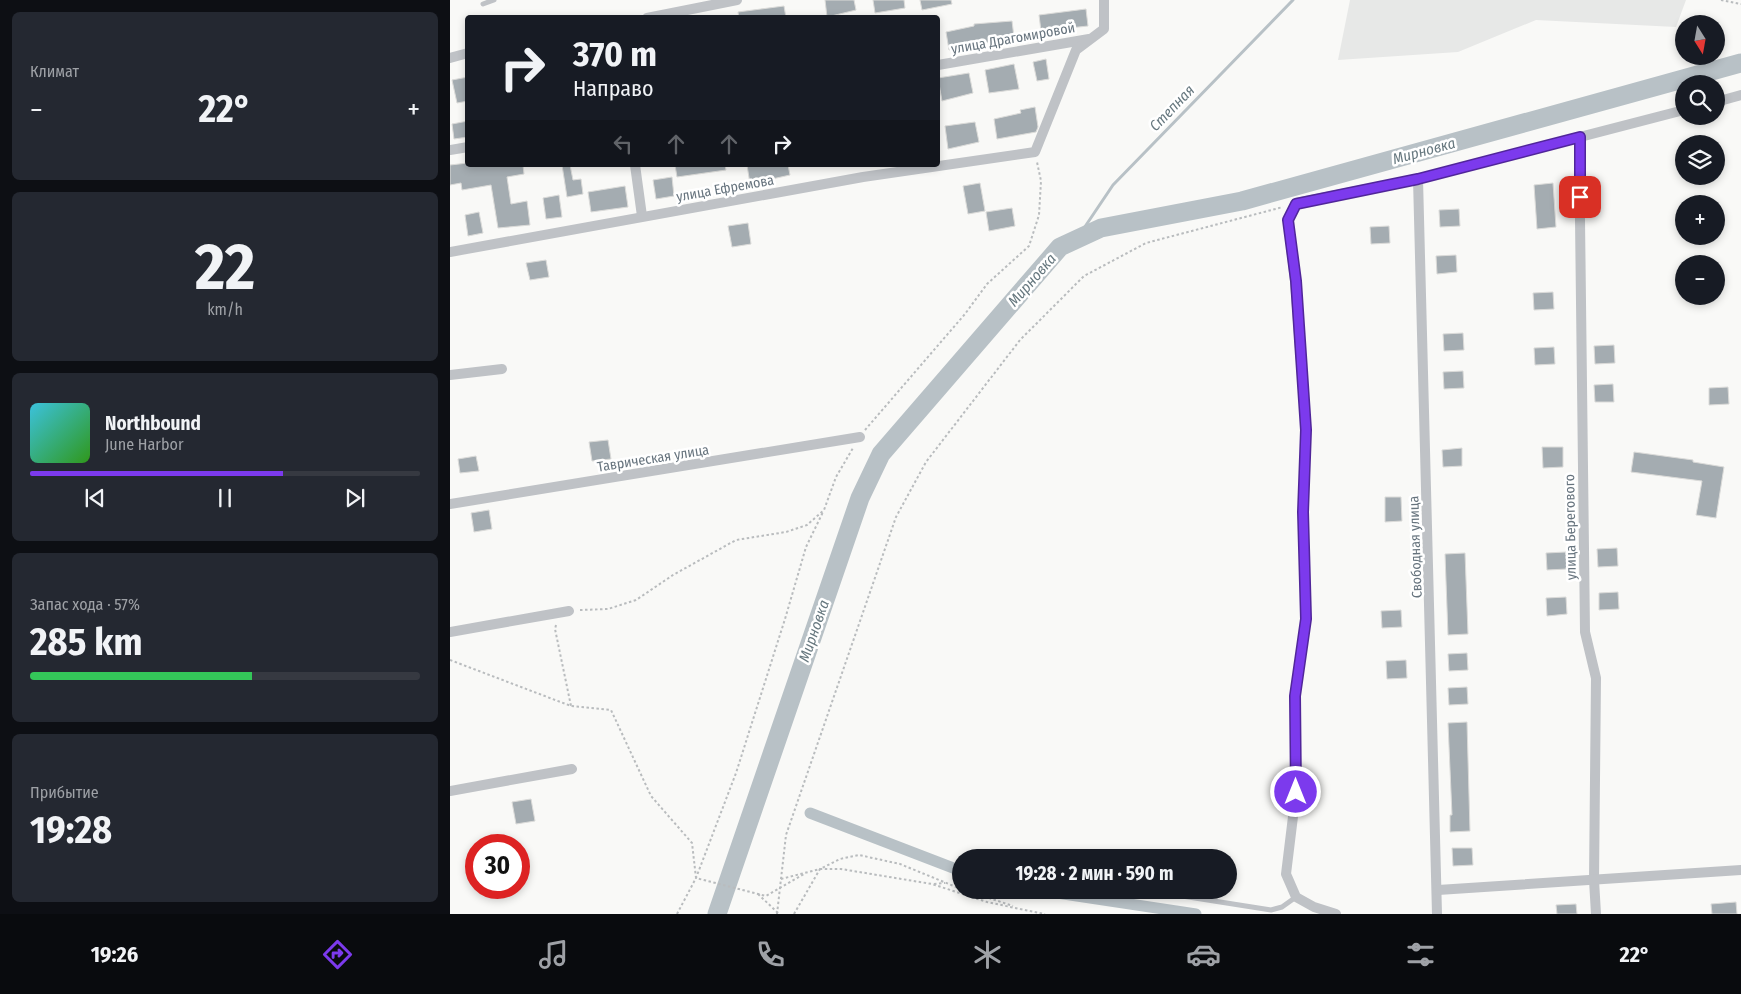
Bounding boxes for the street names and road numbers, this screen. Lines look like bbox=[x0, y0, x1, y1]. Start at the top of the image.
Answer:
street label: улица Драгомировой bbox=[950, 19, 1076, 58]
street label: улица Ефремова bbox=[675, 172, 775, 205]
street label: Таврическая улица bbox=[596, 441, 710, 476]
street label: улица Берегового bbox=[1561, 474, 1580, 580]
street label: Свободная улица bbox=[1405, 495, 1426, 598]

